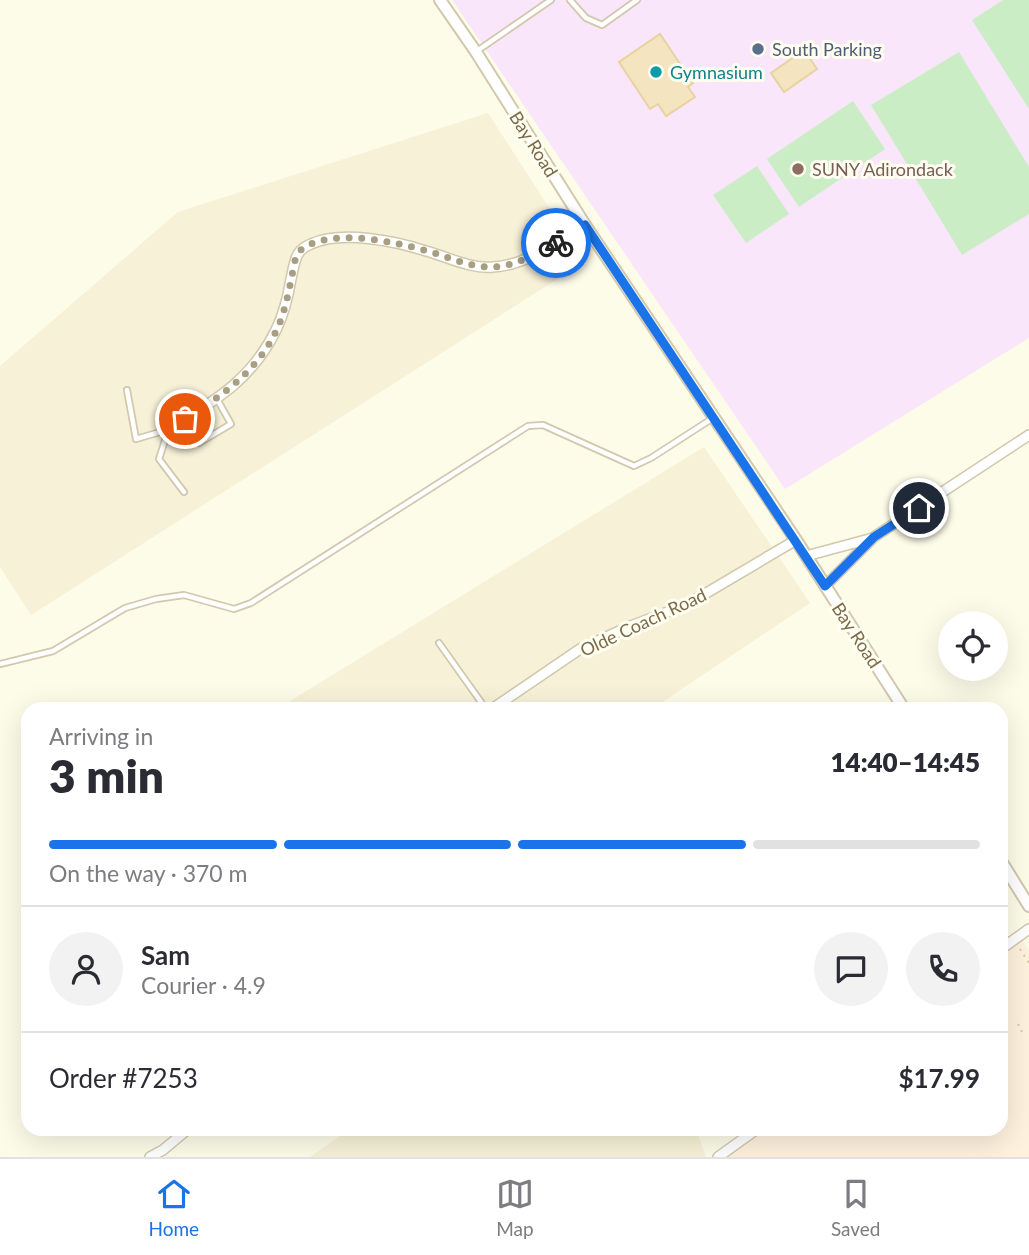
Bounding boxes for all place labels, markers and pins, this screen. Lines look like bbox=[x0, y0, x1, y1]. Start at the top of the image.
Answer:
place label: South Parking bbox=[772, 38, 882, 60]
marker: South Parking bbox=[750, 41, 766, 57]
place label: Gymnasium bbox=[670, 61, 763, 83]
marker: Gymnasium bbox=[648, 64, 664, 80]
place label: SUNY Adirondack bbox=[812, 158, 954, 180]
marker: SUNY Adirondack bbox=[790, 161, 806, 177]
pin bbox=[155, 389, 215, 449]
pin bbox=[889, 478, 949, 538]

